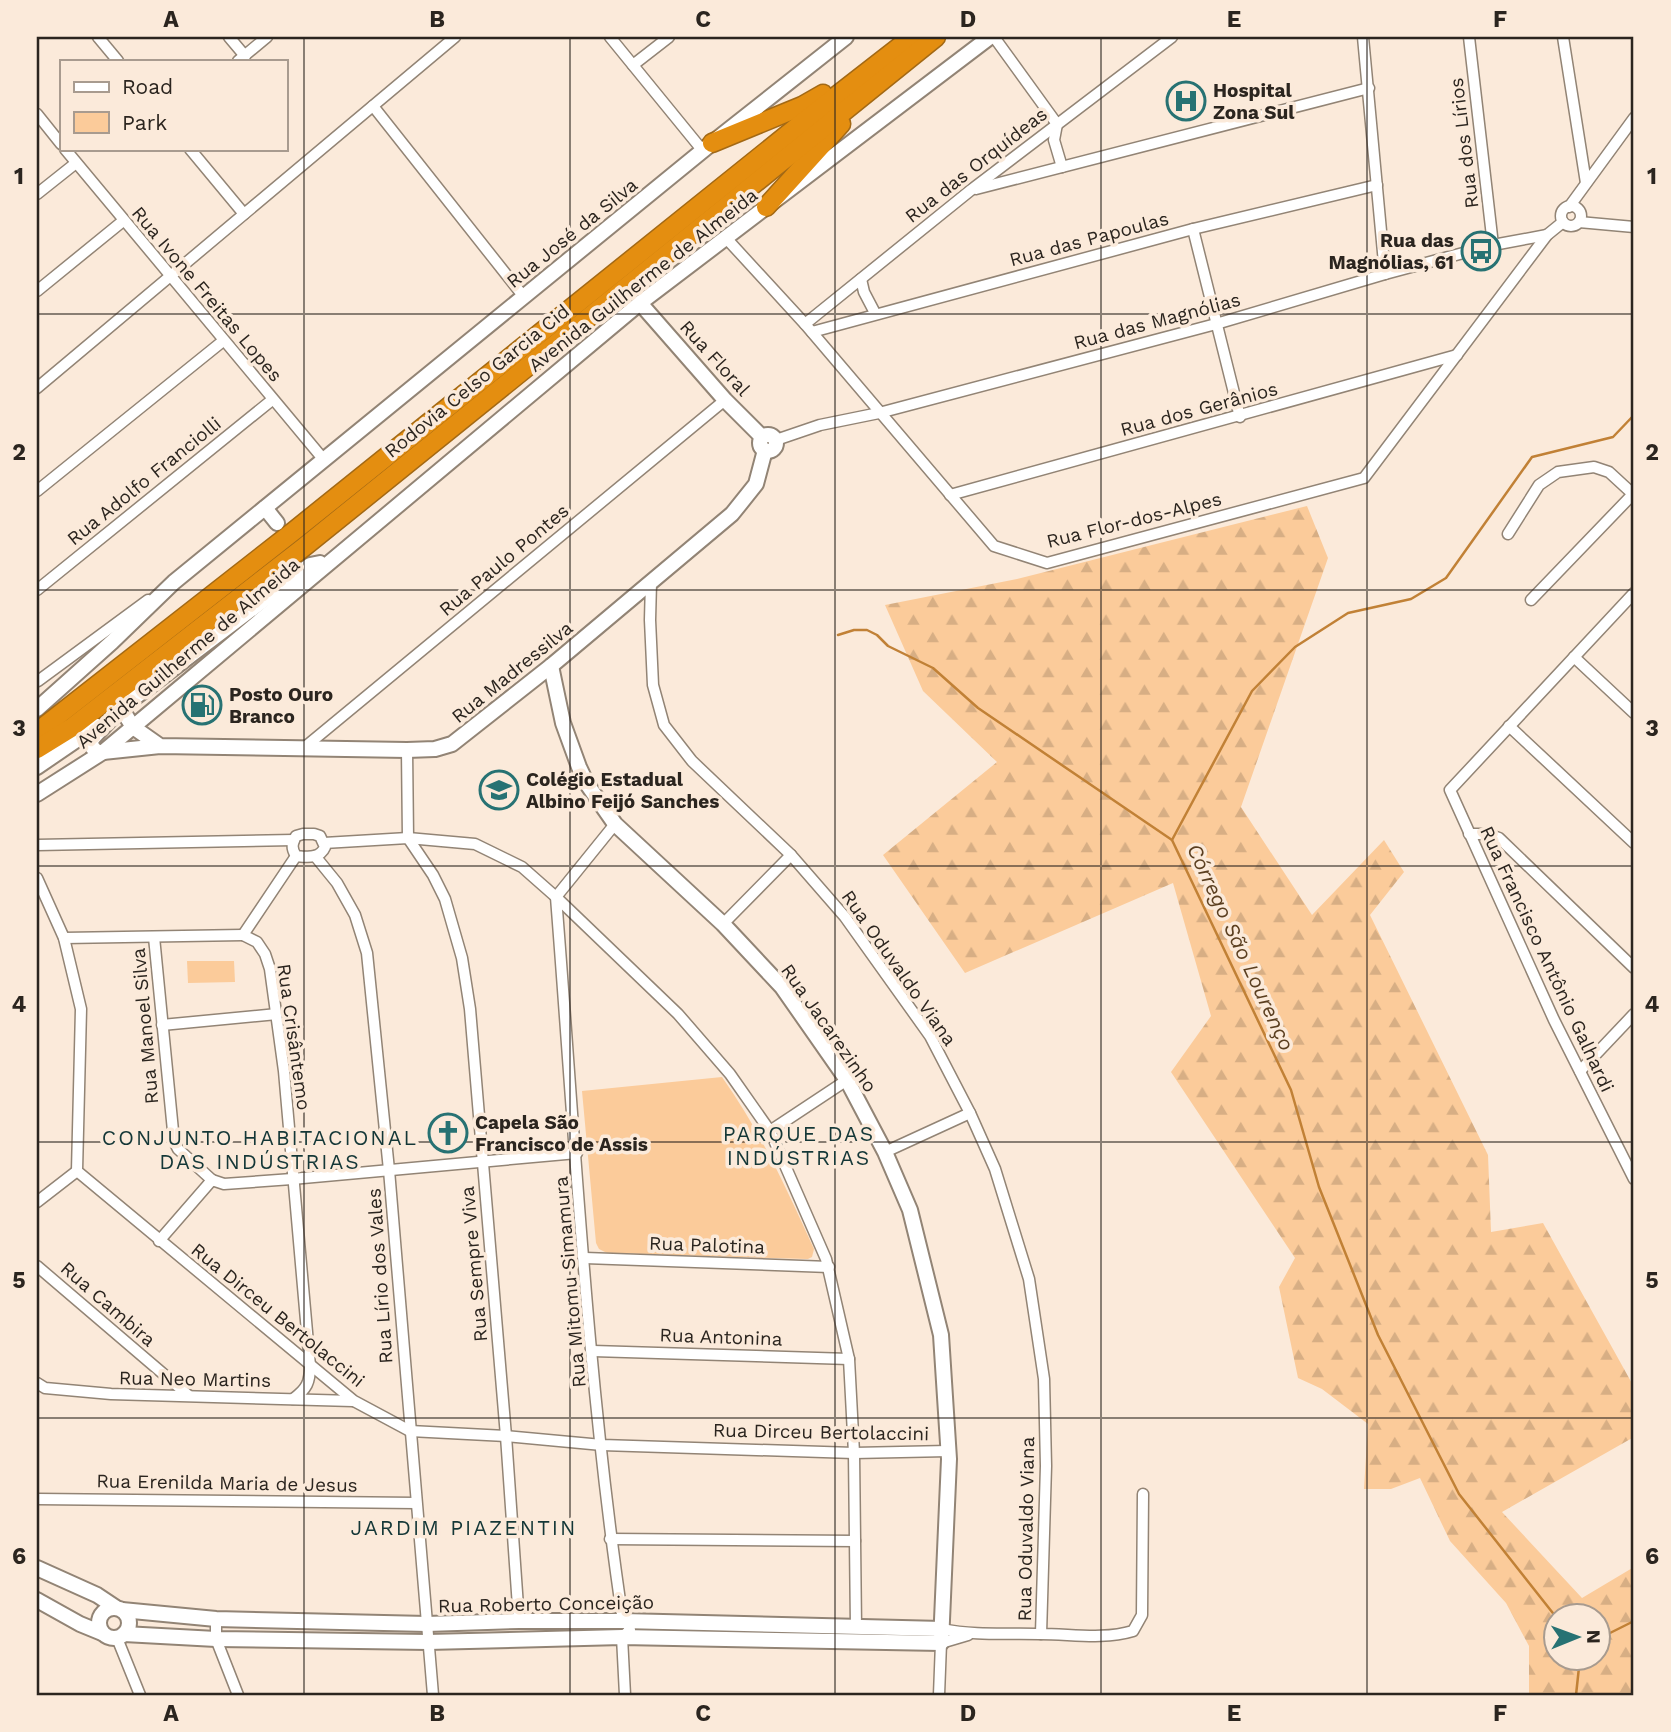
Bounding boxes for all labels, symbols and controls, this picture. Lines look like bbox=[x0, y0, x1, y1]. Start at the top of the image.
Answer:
text: A bbox=[163, 6, 179, 33]
text: B bbox=[429, 6, 445, 33]
text: C bbox=[695, 6, 711, 33]
text: D bbox=[960, 6, 976, 33]
text: E bbox=[1227, 6, 1241, 33]
text: F bbox=[1493, 6, 1507, 33]
legend bbox=[60, 60, 287, 150]
text: Road bbox=[122, 74, 173, 99]
street label: Rua dos Lírios bbox=[1445, 76, 1483, 210]
place label: Hospital Zona Sul bbox=[1213, 79, 1295, 124]
hospital icon: Hospital Zona Sul bbox=[1165, 80, 1207, 122]
street label: Rua das Orquídeas bbox=[900, 102, 1052, 228]
text: Park bbox=[122, 110, 167, 135]
text: 1 bbox=[14, 163, 24, 190]
text: 1 bbox=[1647, 163, 1657, 190]
street label: Rua José da Silva bbox=[502, 173, 642, 293]
street label: Avenida Guilherme de Almeida bbox=[524, 183, 762, 377]
street label: Rua Ivone Freitas Lopes bbox=[127, 202, 287, 386]
street label: Rua das Papoulas bbox=[1007, 207, 1171, 271]
place label: Rua das Magnólias, 61 bbox=[1328, 229, 1454, 274]
bus stop icon: Rua das Magnólias, 61 bbox=[1460, 230, 1502, 272]
street label: Rua das Magnólias bbox=[1071, 288, 1243, 354]
street label: Rodovia Celso Garcia Cid bbox=[380, 299, 574, 463]
street label: Rua Floral bbox=[675, 315, 755, 401]
street label: Rua dos Gerânios bbox=[1118, 377, 1280, 441]
street label: Rua Adolfo Franciolli bbox=[62, 412, 226, 550]
text: 2 bbox=[12, 439, 26, 466]
text: 2 bbox=[1645, 439, 1659, 466]
street label: Rua Flor-dos-Alpes bbox=[1044, 487, 1224, 553]
street label: Rua Paulo Pontes bbox=[435, 499, 573, 621]
street label: Avenida Guilherme de Almeida bbox=[72, 553, 305, 753]
street label: Rua Madressilva bbox=[447, 616, 577, 728]
place label: Posto Ouro Branco bbox=[229, 683, 333, 728]
fuel station icon: Posto Ouro Branco bbox=[181, 684, 223, 726]
text: 3 bbox=[12, 715, 26, 742]
text: 3 bbox=[1645, 715, 1659, 742]
place label: Colégio Estadual Albino Feijó Sanches bbox=[526, 768, 719, 813]
school or university icon: Colégio Estadual Albino Feijó Sanches bbox=[478, 769, 520, 811]
street label: Rua Francisco Antônio Galhardi bbox=[1475, 822, 1619, 1096]
water label: Córrego São Lourenço bbox=[1182, 839, 1300, 1055]
street label: Rua Oduvaldo Viana bbox=[837, 886, 962, 1050]
street label: Rua Manoel Silva bbox=[127, 947, 163, 1105]
street label: Rua Jacarezinho bbox=[776, 959, 882, 1097]
street label: Rua Crisântemo bbox=[272, 962, 316, 1112]
text: 4 bbox=[12, 991, 27, 1018]
text: 4 bbox=[1645, 991, 1660, 1018]
place label: Capela São Francisco de Assis bbox=[475, 1111, 648, 1156]
church icon: Capela São Francisco de Assis bbox=[427, 1112, 469, 1154]
district label: PARQUE DAS INDÚSTRIAS bbox=[723, 1121, 875, 1170]
district label: CONJUNTO HABITACIONAL DAS INDÚSTRIAS bbox=[102, 1125, 418, 1174]
street label: Rua Mitomu Simamura bbox=[549, 1175, 591, 1389]
street label: Rua Sempre Viva bbox=[456, 1185, 492, 1343]
street label: Rua Lírio dos Vales bbox=[362, 1187, 398, 1365]
street label: Rua Palotina bbox=[649, 1231, 766, 1259]
street label: Rua Dirceu Bertolaccini bbox=[187, 1238, 369, 1392]
street label: Rua Cambira bbox=[56, 1257, 160, 1352]
text: 5 bbox=[12, 1267, 26, 1294]
text: 5 bbox=[1645, 1267, 1659, 1294]
street label: Rua Antonina bbox=[659, 1323, 783, 1351]
street label: Rua Neo Martins bbox=[119, 1366, 271, 1392]
street label: Rua Dirceu Bertolaccini bbox=[713, 1419, 929, 1445]
street label: Rua Oduvaldo Viana bbox=[1013, 1436, 1039, 1622]
street label: Rua Erenilda Maria de Jesus bbox=[96, 1469, 358, 1497]
district label: JARDIM PIAZENTIN bbox=[351, 1515, 577, 1540]
text: 6 bbox=[12, 1543, 26, 1570]
text: 6 bbox=[1645, 1543, 1659, 1570]
street label: Rua Roberto Conceição bbox=[438, 1591, 654, 1617]
north arrow bbox=[1542, 1602, 1612, 1672]
text: N bbox=[1582, 1629, 1605, 1644]
text: A bbox=[163, 1700, 179, 1727]
text: B bbox=[429, 1700, 445, 1727]
text: C bbox=[695, 1700, 711, 1727]
text: D bbox=[960, 1700, 976, 1727]
text: E bbox=[1227, 1700, 1241, 1727]
text: F bbox=[1493, 1700, 1507, 1727]

